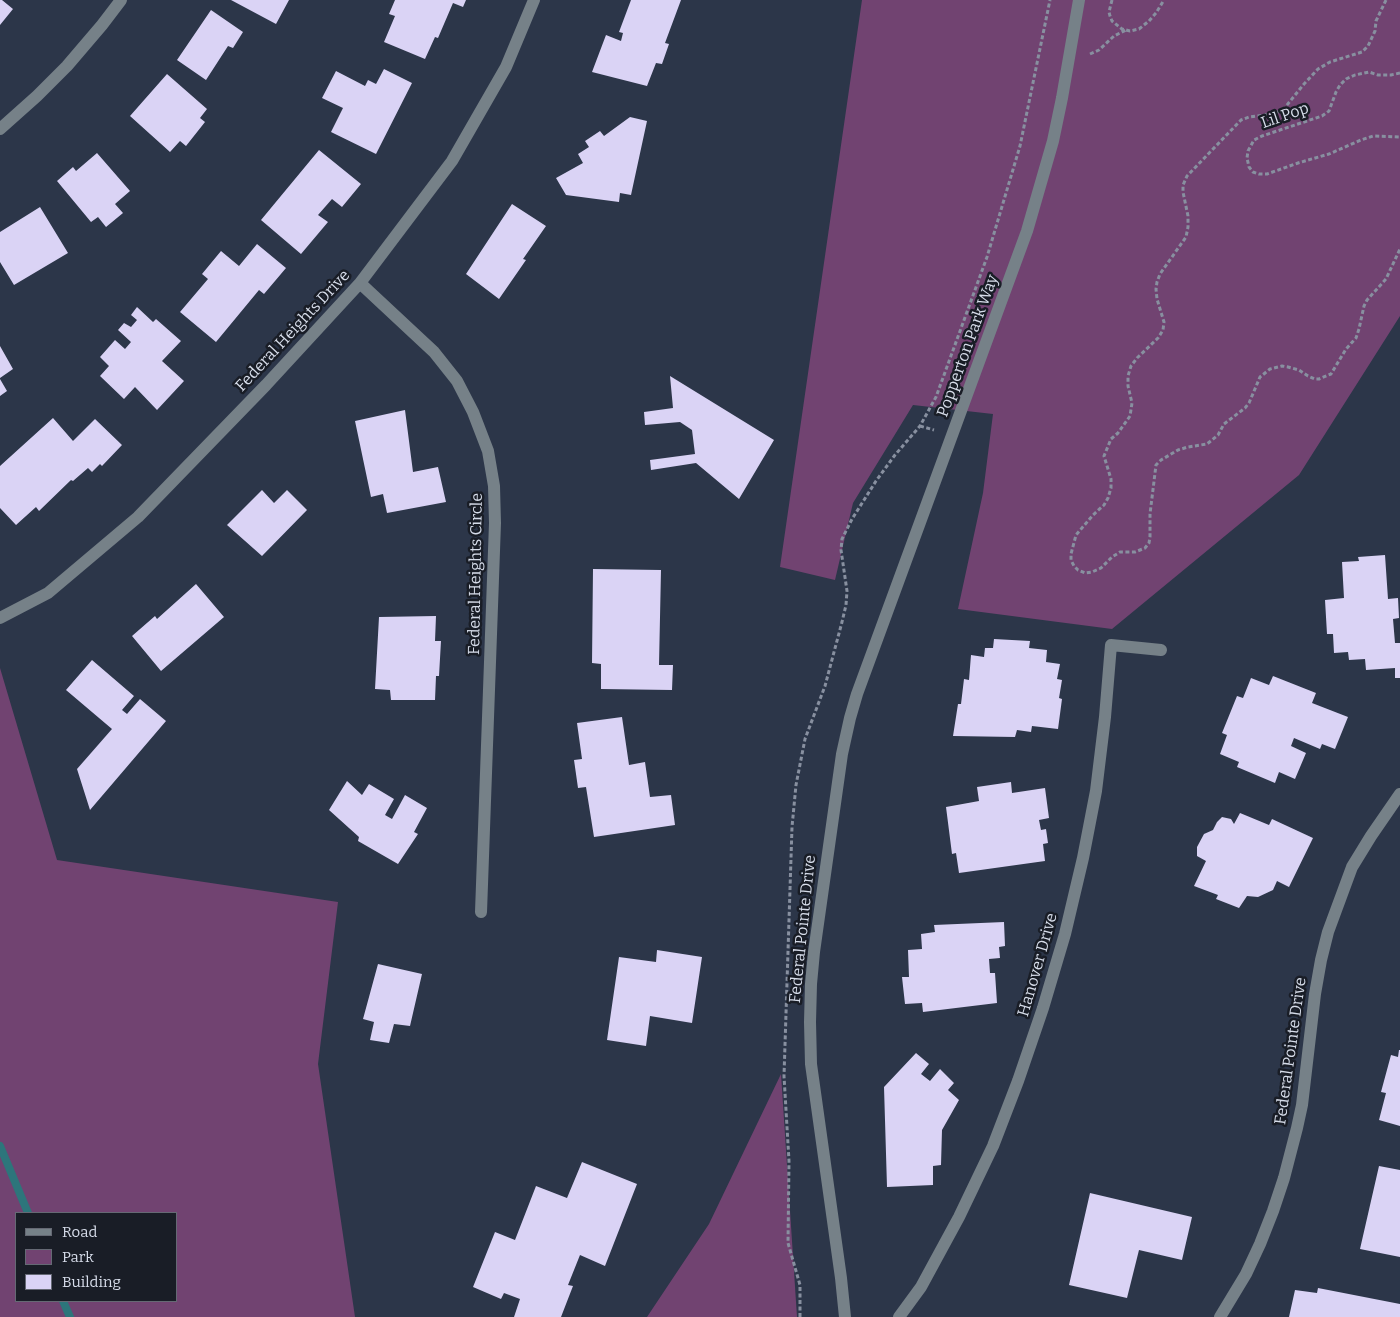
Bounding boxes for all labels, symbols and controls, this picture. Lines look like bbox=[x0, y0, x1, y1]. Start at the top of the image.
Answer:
street label: Lil Pop bbox=[1259, 99, 1311, 133]
street label: Federal Heights Drive bbox=[232, 266, 354, 396]
street label: Popperton Park Way bbox=[933, 272, 1003, 420]
street label: Federal Heights Circle bbox=[465, 493, 487, 655]
street label: Federal Pointe Drive bbox=[786, 854, 820, 1004]
street label: Hanover Drive bbox=[1014, 911, 1062, 1019]
street label: Federal Pointe Drive bbox=[1271, 976, 1311, 1126]
legend bbox=[15, 1212, 178, 1302]
text: Road bbox=[62, 1223, 97, 1241]
text: Park bbox=[62, 1248, 94, 1266]
text: Building bbox=[62, 1273, 121, 1291]

